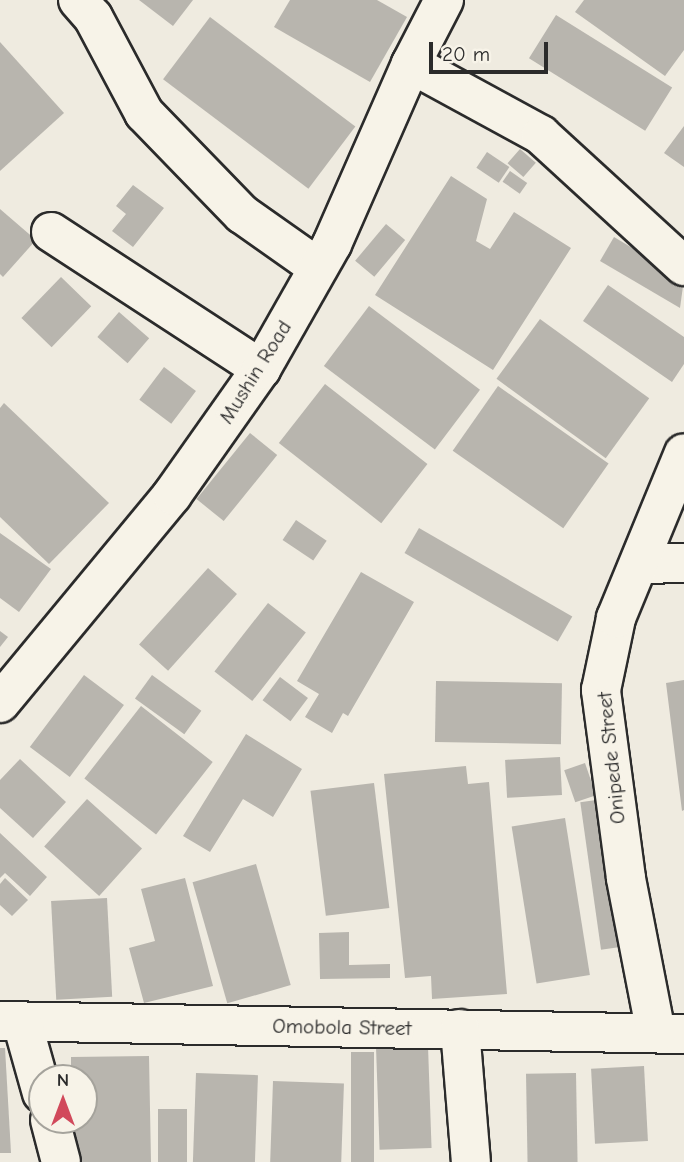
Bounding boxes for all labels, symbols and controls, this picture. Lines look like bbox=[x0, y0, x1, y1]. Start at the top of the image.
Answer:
scale bar bbox=[432, 28, 551, 72]
text: 20 m bbox=[442, 42, 490, 66]
street label: Mushin Road bbox=[213, 316, 297, 428]
street label: Onipede Street bbox=[592, 691, 630, 825]
street label: Omobola Street bbox=[272, 1013, 412, 1041]
north arrow bbox=[28, 1064, 98, 1134]
text: N bbox=[57, 1069, 69, 1091]

